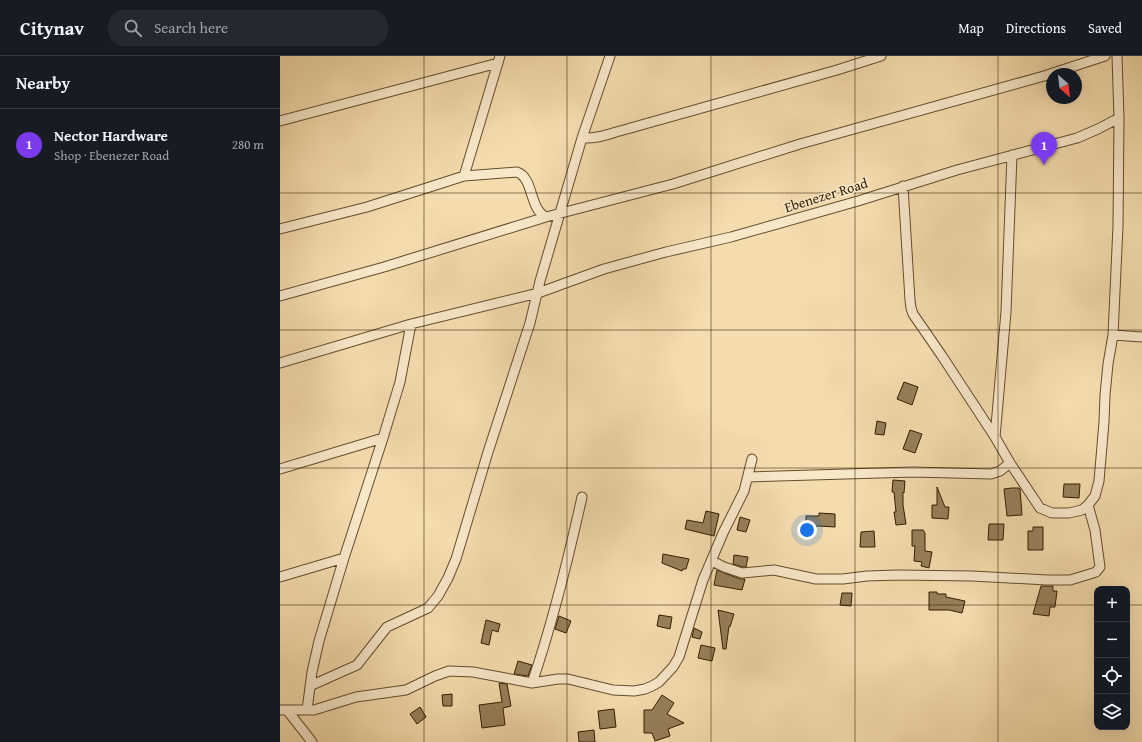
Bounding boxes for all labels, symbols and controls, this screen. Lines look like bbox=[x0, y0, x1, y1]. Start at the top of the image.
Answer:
search box bbox=[108, 10, 388, 46]
text: Citynav bbox=[20, 14, 84, 42]
icon: search bbox=[122, 17, 144, 39]
text: Search here bbox=[154, 17, 228, 38]
text: Map bbox=[958, 18, 984, 38]
text: Directions bbox=[1006, 18, 1066, 38]
text: Saved bbox=[1088, 18, 1122, 38]
north arrow bbox=[1046, 68, 1082, 104]
text: Nearby bbox=[16, 70, 70, 95]
text: Nector Hardware bbox=[54, 125, 168, 146]
pin: 1 bbox=[1031, 132, 1057, 165]
text: 1 bbox=[26, 135, 32, 154]
text: 280 m bbox=[232, 135, 264, 154]
text: Shop · Ebenezer Road bbox=[54, 146, 169, 165]
street label: Ebenezer Road bbox=[782, 173, 871, 217]
your location bbox=[797, 520, 817, 540]
map controls bbox=[1094, 586, 1130, 730]
button: + bbox=[1094, 586, 1130, 622]
button: − bbox=[1094, 622, 1130, 658]
button: locate bbox=[1094, 658, 1130, 694]
button: layers bbox=[1094, 694, 1130, 730]

